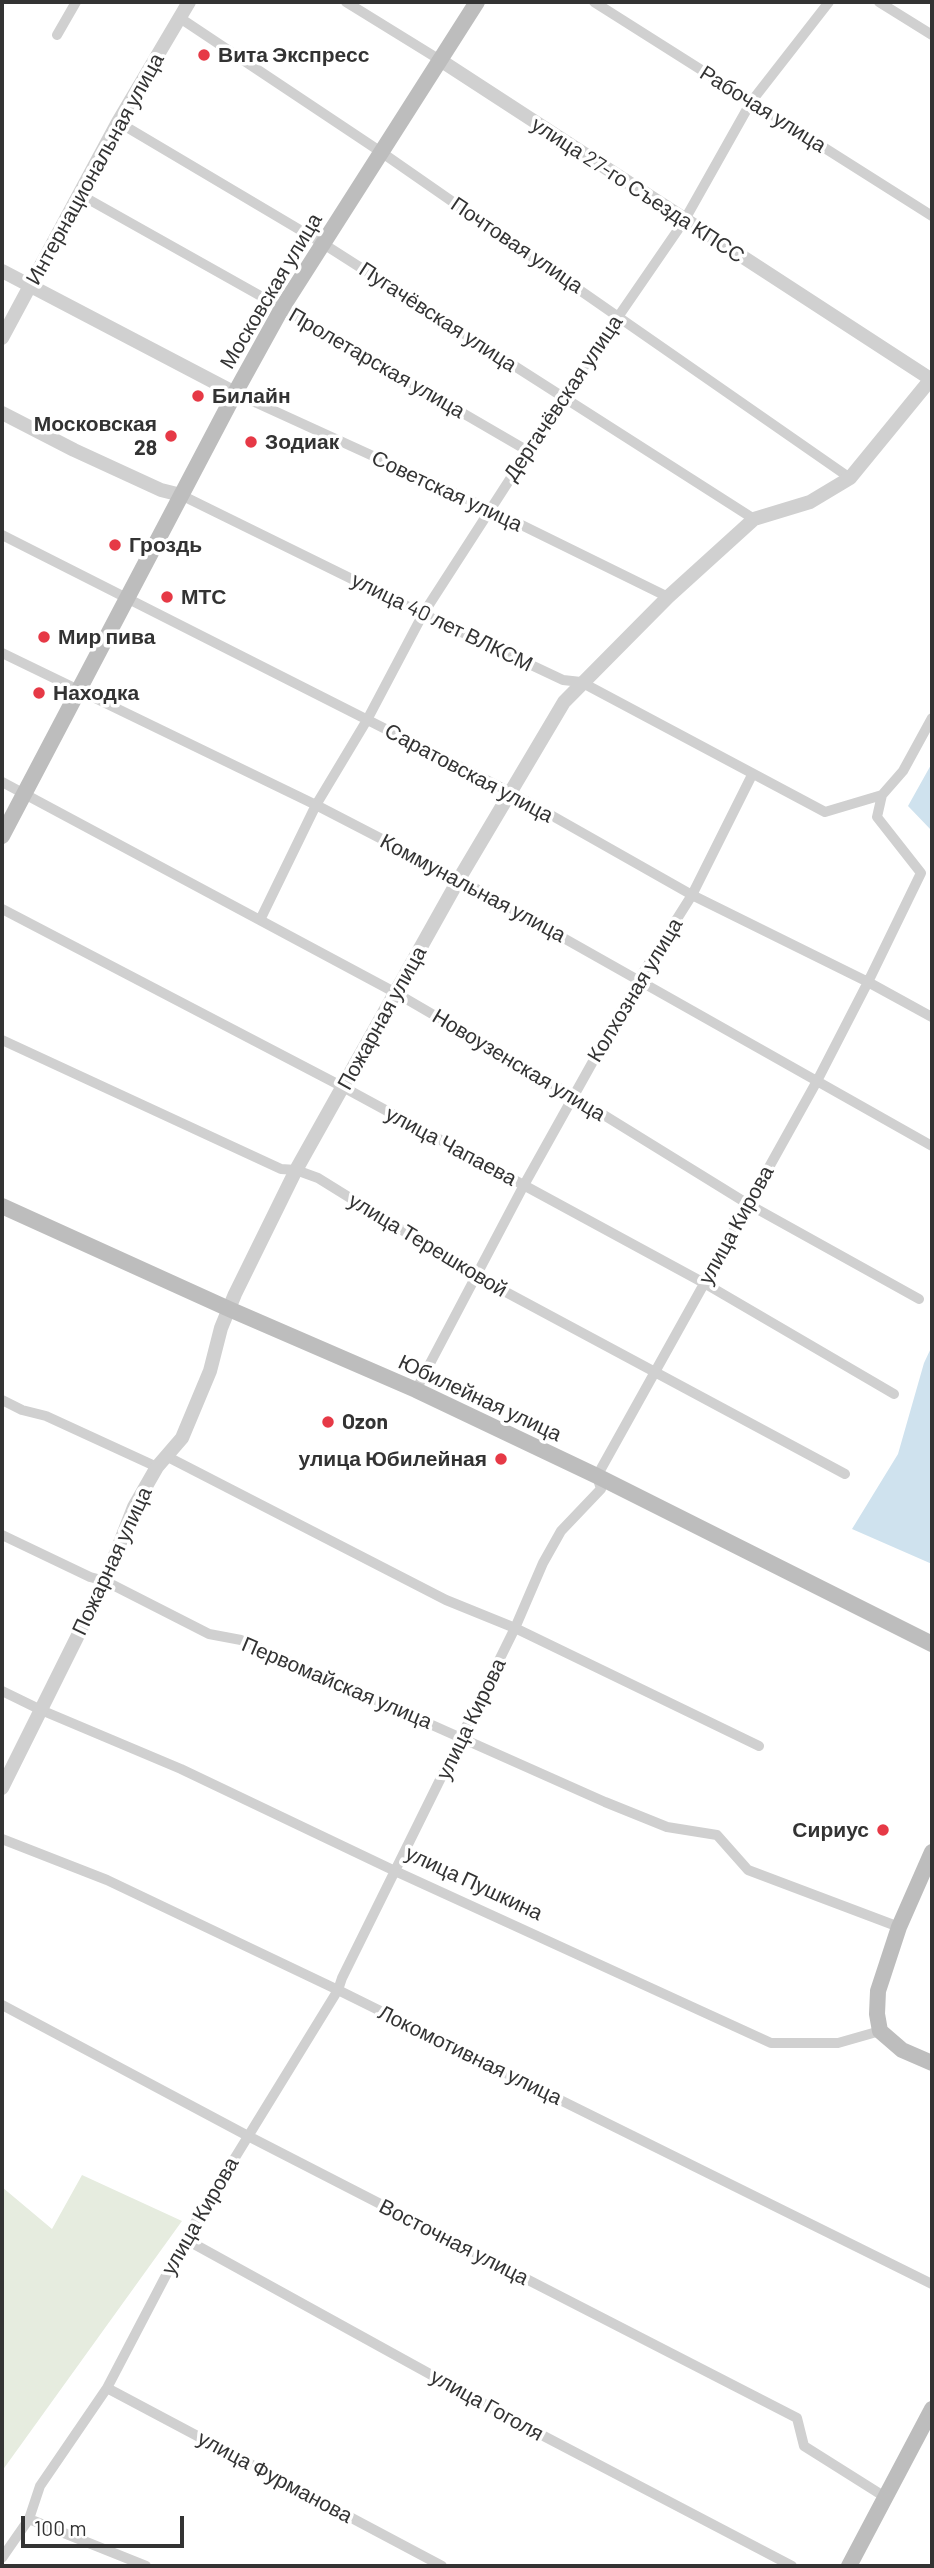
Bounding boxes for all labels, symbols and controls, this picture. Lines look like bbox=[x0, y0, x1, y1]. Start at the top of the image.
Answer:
place label: Вита Экспресс bbox=[218, 42, 369, 68]
marker: Вита Экспресс bbox=[196, 47, 212, 63]
street label: Интернациональная улица bbox=[21, 49, 169, 289]
street label: Рабочая улица bbox=[695, 60, 831, 158]
street label: улица 27-го Съезда КПСС bbox=[527, 112, 749, 268]
street label: Почтовая улица bbox=[446, 191, 588, 299]
street label: Московская улица bbox=[215, 209, 327, 373]
street label: Пугачёвская улица bbox=[355, 257, 521, 377]
street label: Пролетарская улица bbox=[284, 302, 470, 424]
street label: Дергачёвская улица bbox=[498, 310, 628, 486]
place label: Билайн bbox=[212, 383, 291, 409]
marker: Билайн bbox=[190, 388, 206, 404]
place label: Московская 28 bbox=[34, 411, 157, 461]
marker: Московская 28 bbox=[163, 428, 179, 444]
place label: Зодиак bbox=[265, 429, 339, 455]
marker: Зодиак bbox=[243, 434, 259, 450]
street label: Советская улица bbox=[368, 445, 526, 537]
place label: Гроздь bbox=[129, 532, 202, 558]
marker: Гроздь bbox=[107, 537, 123, 553]
street label: улица 40 лет ВЛКСМ bbox=[347, 567, 537, 677]
place label: МТС bbox=[181, 584, 226, 610]
marker: МТС bbox=[159, 589, 175, 605]
place label: Мир пива bbox=[58, 624, 155, 650]
marker: Мир пива bbox=[36, 629, 52, 645]
place label: Находка bbox=[53, 680, 139, 706]
marker: Находка bbox=[31, 685, 47, 701]
street label: Саратовская улица bbox=[380, 718, 558, 828]
street label: Коммунальная улица bbox=[376, 828, 570, 948]
street label: Колхозная улица bbox=[582, 913, 688, 1067]
street label: Пожарная улица bbox=[332, 942, 432, 1094]
street label: Новоузенская улица bbox=[428, 1003, 610, 1127]
street label: улица Чапаева bbox=[381, 1101, 521, 1191]
street label: улица Кирова bbox=[693, 1161, 779, 1289]
street label: улица Терешковой bbox=[344, 1188, 512, 1302]
street label: Юбилейная улица bbox=[394, 1349, 566, 1447]
place label: Ozon bbox=[342, 1409, 388, 1435]
marker: Ozon bbox=[320, 1414, 336, 1430]
place label: улица Юбилейная bbox=[298, 1446, 487, 1472]
marker: улица Юбилейная bbox=[493, 1451, 509, 1467]
street label: Пожарная улица bbox=[67, 1483, 157, 1639]
street label: Первомайская улица bbox=[238, 1632, 436, 1734]
street label: улица Кирова bbox=[431, 1654, 511, 1784]
place label: Сириус bbox=[792, 1817, 869, 1843]
marker: Сириус bbox=[875, 1822, 891, 1838]
street label: улица Пушкина bbox=[401, 1840, 547, 1926]
street label: Локомотивная улица bbox=[374, 2000, 566, 2110]
street label: улица Кирова bbox=[156, 2153, 244, 2279]
street label: Восточная улица bbox=[375, 2193, 533, 2291]
street label: улица Гоголя bbox=[426, 2364, 548, 2446]
street label: улица Фурманова bbox=[193, 2426, 357, 2528]
scale bar bbox=[24, 2502, 187, 2546]
text: 100 m bbox=[34, 2515, 87, 2540]

